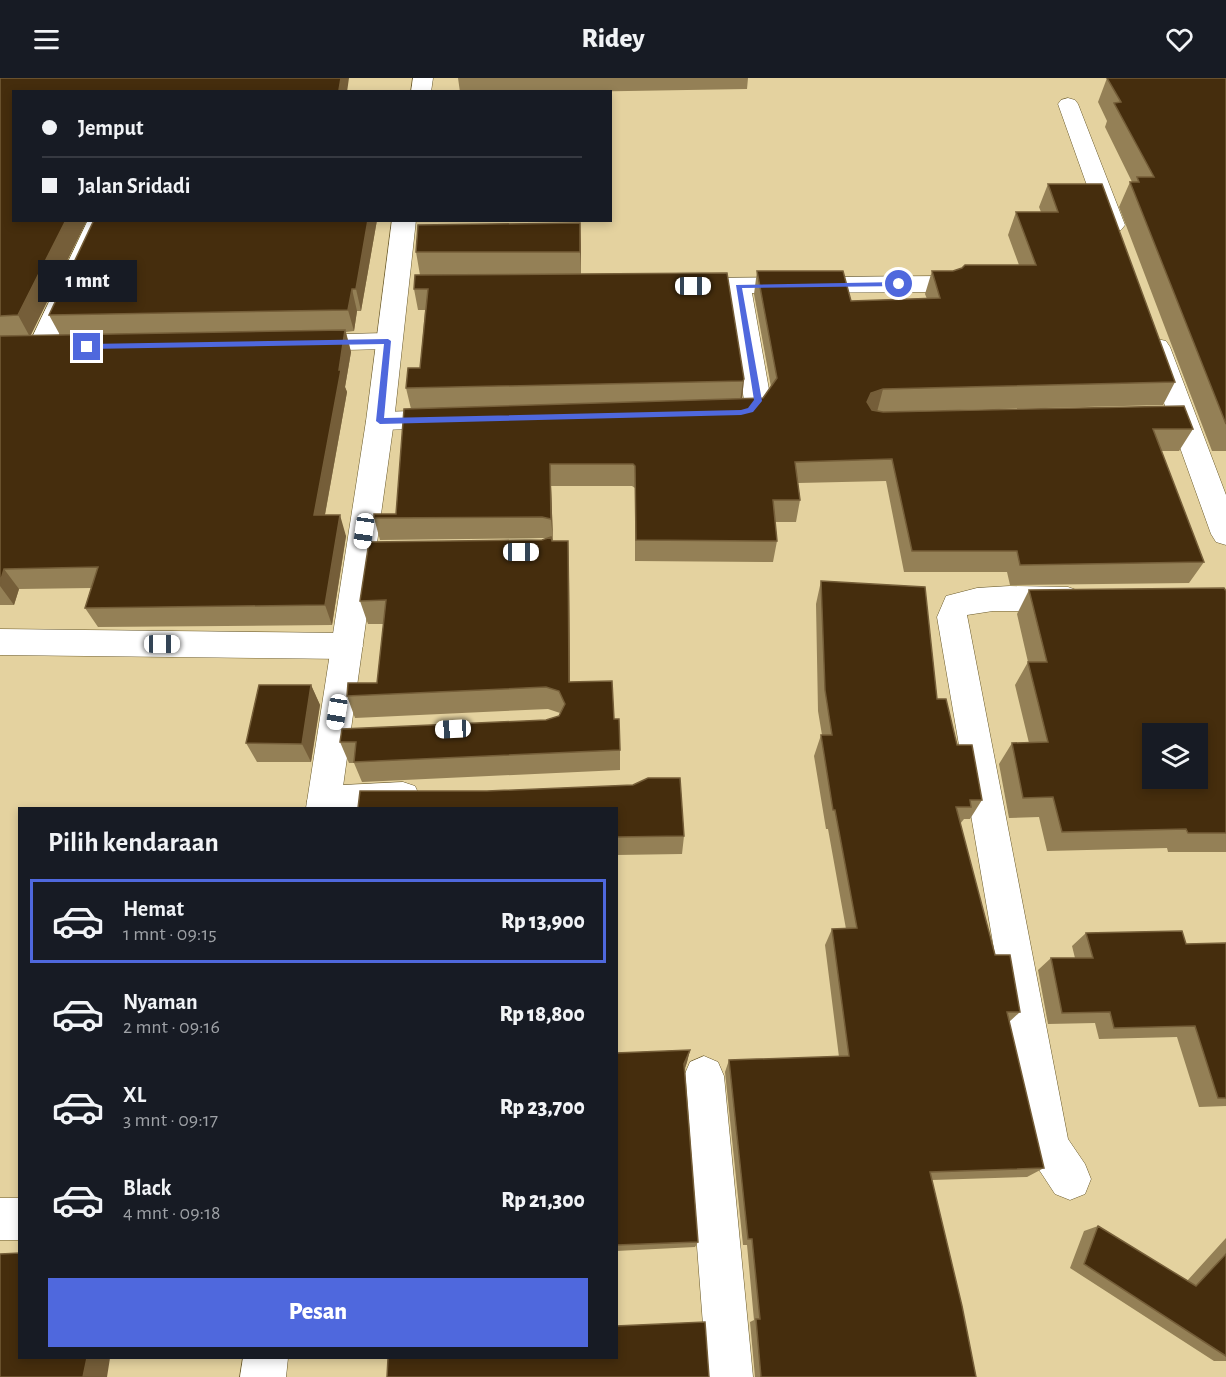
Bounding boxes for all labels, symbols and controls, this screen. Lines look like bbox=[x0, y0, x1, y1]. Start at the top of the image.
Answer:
icon: menu bbox=[30, 23, 63, 56]
icon: heart bbox=[1163, 23, 1196, 56]
text: Ridey bbox=[581, 25, 645, 52]
text: Jemput bbox=[78, 117, 143, 139]
text: Jalan Sridadi bbox=[78, 175, 190, 197]
callout: 1 mnt bbox=[38, 260, 136, 302]
route start bbox=[885, 270, 912, 297]
text: 1 mnt bbox=[65, 271, 110, 291]
car bbox=[675, 277, 711, 295]
route end bbox=[73, 333, 100, 360]
car bbox=[353, 512, 375, 550]
car bbox=[503, 543, 539, 561]
car bbox=[144, 635, 180, 653]
car bbox=[325, 693, 349, 731]
car bbox=[435, 719, 471, 739]
map controls bbox=[1142, 723, 1208, 789]
button: layers bbox=[1142, 723, 1208, 789]
text: Pilih kendaraan bbox=[48, 829, 219, 856]
icon: car bbox=[51, 894, 105, 948]
text: Hemat bbox=[123, 898, 184, 920]
text: Rp 13,900 bbox=[501, 910, 585, 932]
text: 1 mnt · 09:15 bbox=[123, 924, 217, 944]
icon: car bbox=[51, 987, 105, 1041]
text: Nyaman bbox=[123, 991, 198, 1013]
text: Rp 18,800 bbox=[499, 1003, 585, 1025]
text: 2 mnt · 09:16 bbox=[123, 1017, 220, 1037]
icon: car bbox=[51, 1080, 105, 1134]
text: XL bbox=[123, 1084, 146, 1106]
text: Rp 23,700 bbox=[500, 1096, 585, 1118]
text: 3 mnt · 09:17 bbox=[123, 1110, 218, 1130]
icon: car bbox=[51, 1173, 105, 1227]
text: Black bbox=[123, 1177, 171, 1199]
text: Rp 21,300 bbox=[501, 1189, 585, 1211]
text: 4 mnt · 09:18 bbox=[123, 1203, 221, 1223]
button: Pesan bbox=[48, 1278, 588, 1347]

